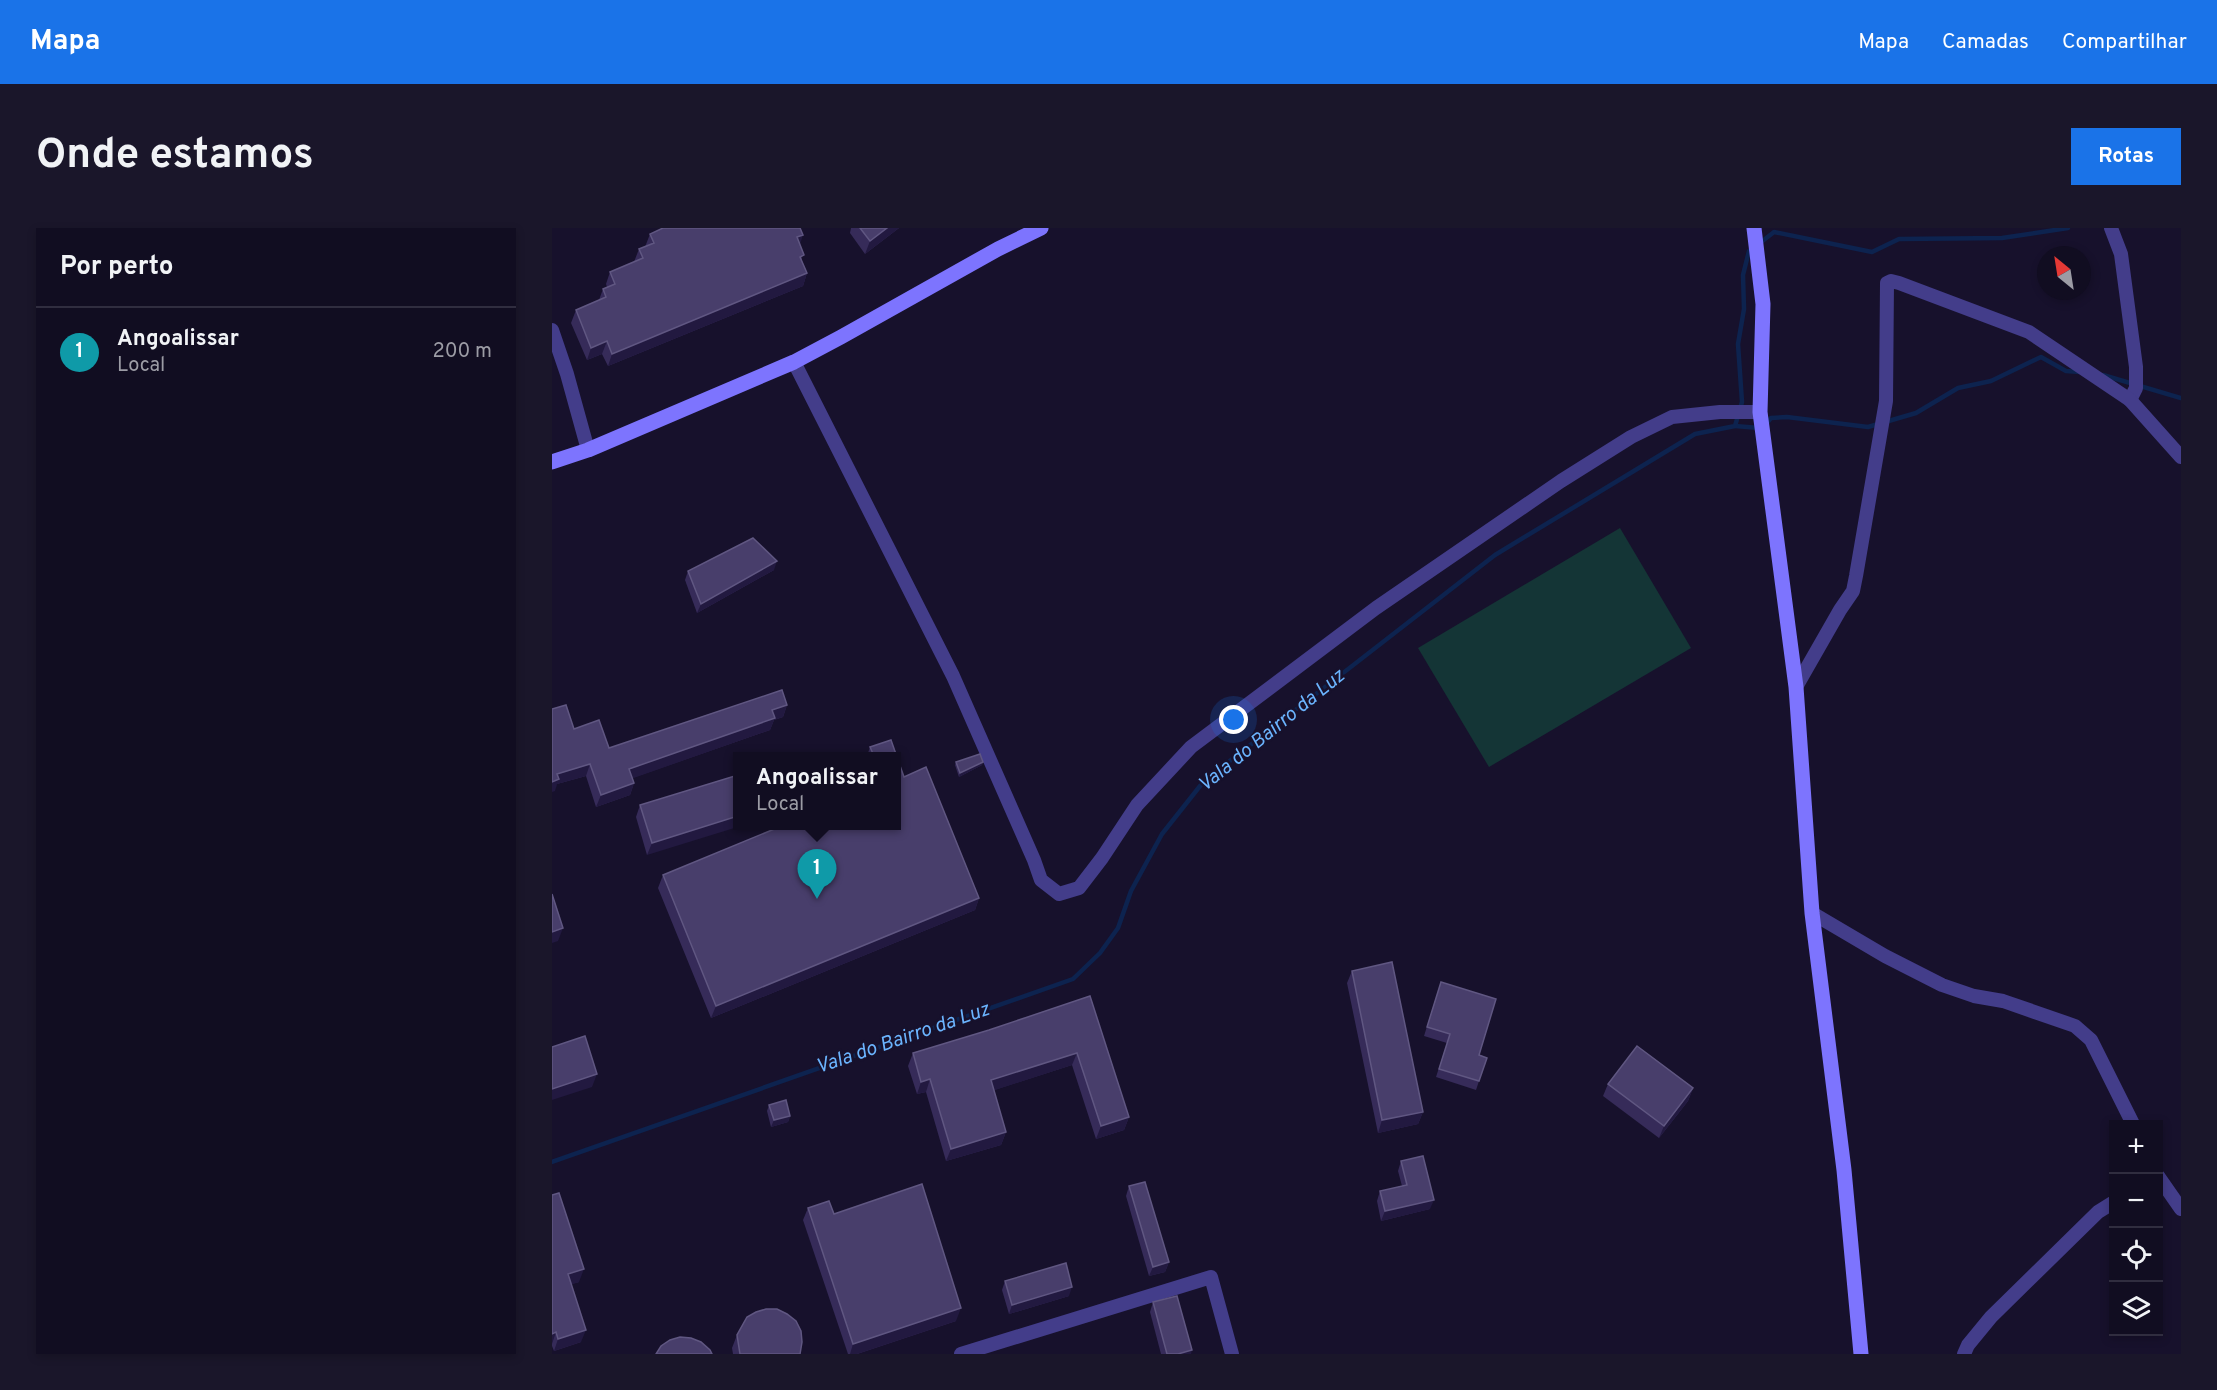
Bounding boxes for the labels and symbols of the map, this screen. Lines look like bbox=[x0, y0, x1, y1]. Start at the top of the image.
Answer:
north arrow bbox=[2037, 246, 2091, 300]
water label: Vala do Bairro da Luz bbox=[1193, 663, 1352, 798]
your location bbox=[1219, 705, 1248, 734]
pin: 1 bbox=[798, 850, 836, 899]
water label: Vala do Bairro da Luz bbox=[813, 997, 995, 1081]

